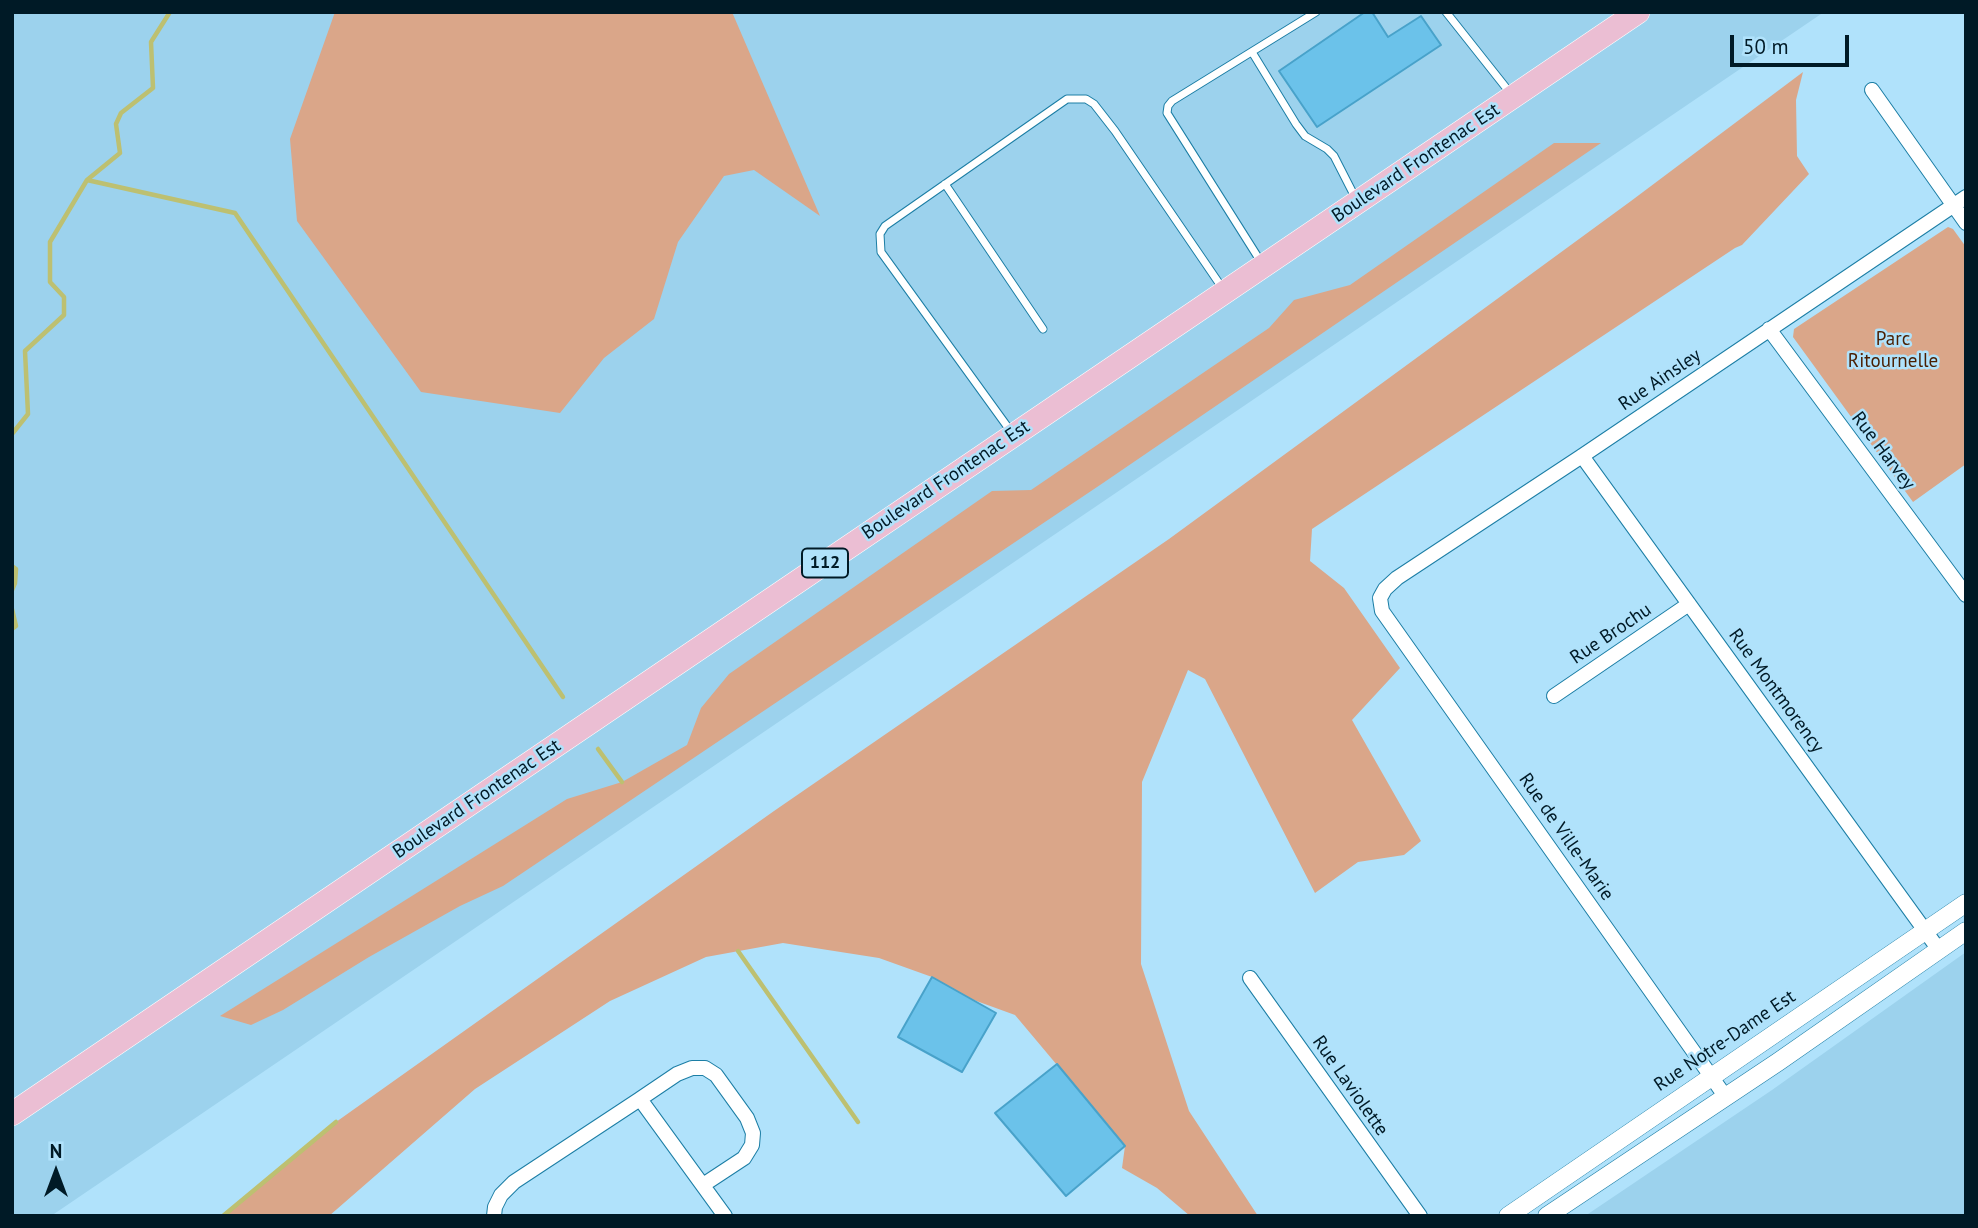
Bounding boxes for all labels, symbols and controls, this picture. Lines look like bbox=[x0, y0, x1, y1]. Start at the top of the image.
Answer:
scale bar bbox=[1733, 21, 1852, 65]
text: 50 m bbox=[1743, 33, 1789, 60]
street label: Boulevard Frontenac Est bbox=[1328, 98, 1504, 228]
park label: Parc Ritournelle bbox=[1848, 329, 1938, 373]
street label: Rue Ainsley bbox=[1615, 344, 1705, 416]
street label: Rue Harvey bbox=[1846, 407, 1920, 495]
street label: Boulevard Frontenac Est bbox=[858, 415, 1034, 545]
road number: 112 bbox=[802, 548, 848, 578]
street label: Rue Brochu bbox=[1566, 599, 1656, 669]
street label: Rue Montmorency bbox=[1723, 625, 1829, 757]
street label: Boulevard Frontenac Est bbox=[389, 734, 565, 864]
street label: Rue de Ville-Marie bbox=[1514, 769, 1618, 905]
street label: Rue Notre-Dame Est bbox=[1650, 985, 1800, 1097]
street label: Rue Laviolette bbox=[1307, 1032, 1393, 1140]
north arrow bbox=[21, 1137, 91, 1207]
text: N bbox=[50, 1139, 62, 1163]

